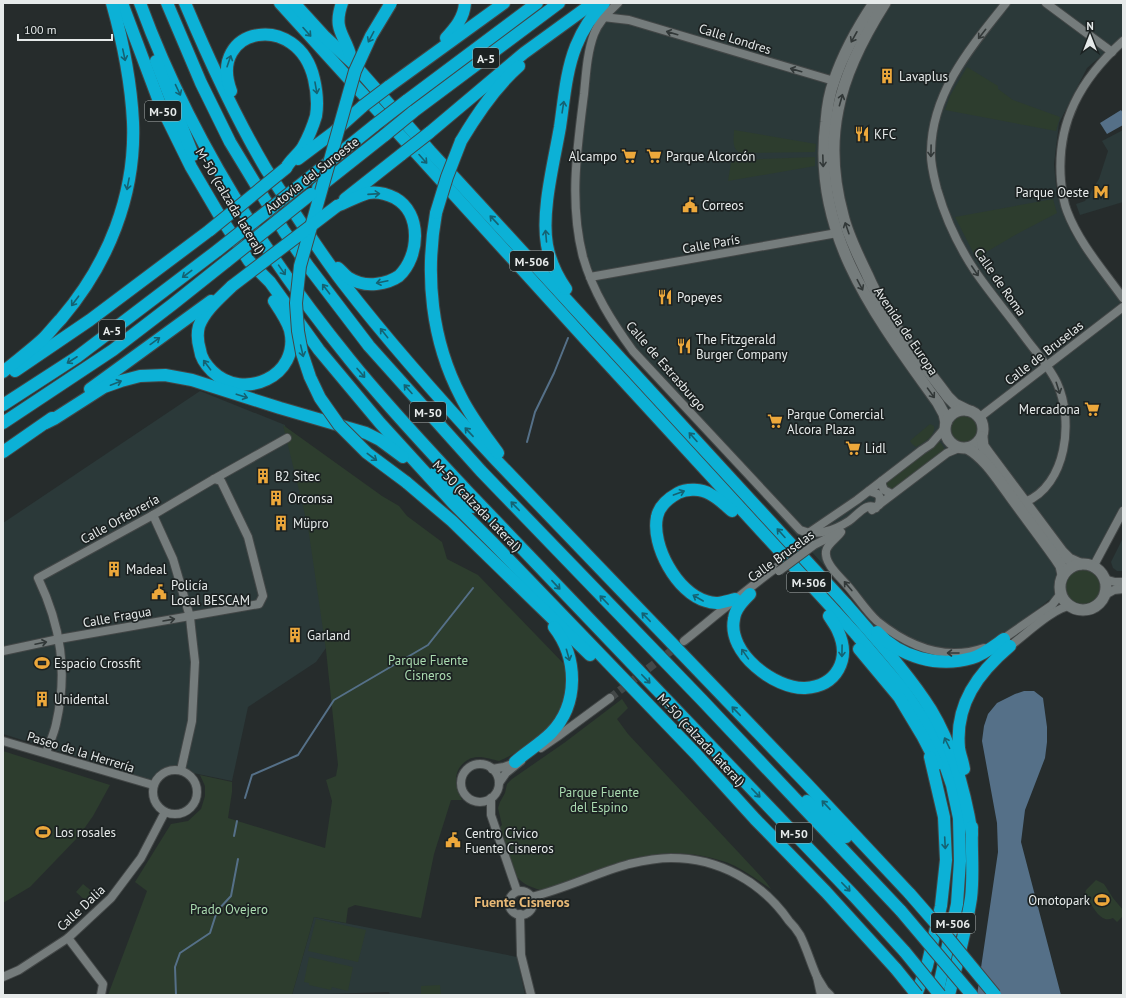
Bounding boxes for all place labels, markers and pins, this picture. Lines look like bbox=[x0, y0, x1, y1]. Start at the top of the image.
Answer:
building icon: Lavaplus bbox=[878, 67, 896, 85]
place label: Lavaplus bbox=[899, 68, 948, 85]
restaurant icon: KFC bbox=[853, 125, 871, 143]
place label: KFC bbox=[874, 126, 896, 143]
supermarket icon: Alcampo bbox=[620, 147, 638, 165]
supermarket icon: Parque Alcorcón bbox=[645, 147, 663, 165]
place label: Alcampo bbox=[569, 148, 617, 165]
place label: Parque Alcorcón bbox=[666, 148, 755, 165]
metro station icon: Parque Oeste bbox=[1092, 183, 1110, 201]
place label: Parque Oeste bbox=[1015, 184, 1089, 201]
public building icon: Correos bbox=[681, 196, 699, 214]
place label: Correos bbox=[702, 197, 744, 214]
restaurant icon: Popeyes bbox=[656, 288, 674, 306]
place label: Popeyes bbox=[677, 289, 722, 306]
place label: The Fitzgerald Burger Company bbox=[696, 331, 788, 363]
restaurant icon: The Fitzgerald Burger Company bbox=[675, 337, 693, 355]
supermarket icon: Mercadona bbox=[1083, 400, 1101, 418]
place label: Mercadona bbox=[1019, 401, 1080, 418]
place label: Parque Comercial Alcora Plaza bbox=[787, 406, 884, 438]
supermarket icon: Parque Comercial Alcora Plaza bbox=[766, 412, 784, 430]
supermarket icon: Lidl bbox=[844, 439, 862, 457]
place label: Lidl bbox=[865, 440, 886, 457]
building icon: B2 Sitec bbox=[254, 467, 272, 485]
place label: B2 Sitec bbox=[275, 468, 320, 485]
building icon: Orconsa bbox=[267, 489, 285, 507]
place label: Orconsa bbox=[288, 490, 333, 507]
building icon: Müpro bbox=[272, 514, 290, 532]
place label: Müpro bbox=[293, 515, 329, 532]
building icon: Madeal bbox=[105, 560, 123, 578]
place label: Madeal bbox=[126, 561, 167, 578]
place label: Policía Local BESCAM bbox=[171, 577, 250, 609]
public building icon: Policía Local BESCAM bbox=[150, 583, 168, 601]
building icon: Garland bbox=[286, 626, 304, 644]
place label: Garland bbox=[307, 627, 350, 644]
sports icon: Espacio Crossfit bbox=[33, 654, 51, 672]
place label: Espacio Crossfit bbox=[54, 655, 141, 672]
building icon: Unidental bbox=[33, 690, 51, 708]
place label: Unidental bbox=[54, 691, 109, 708]
sports icon: Los rosales bbox=[34, 823, 52, 841]
place label: Los rosales bbox=[55, 824, 116, 841]
place label: Centro Cívico Fuente Cisneros bbox=[465, 825, 554, 857]
public building icon: Centro Cívico Fuente Cisneros bbox=[444, 831, 462, 849]
sports icon: Omotopark bbox=[1093, 891, 1111, 909]
place label: Omotopark bbox=[1028, 892, 1091, 909]

